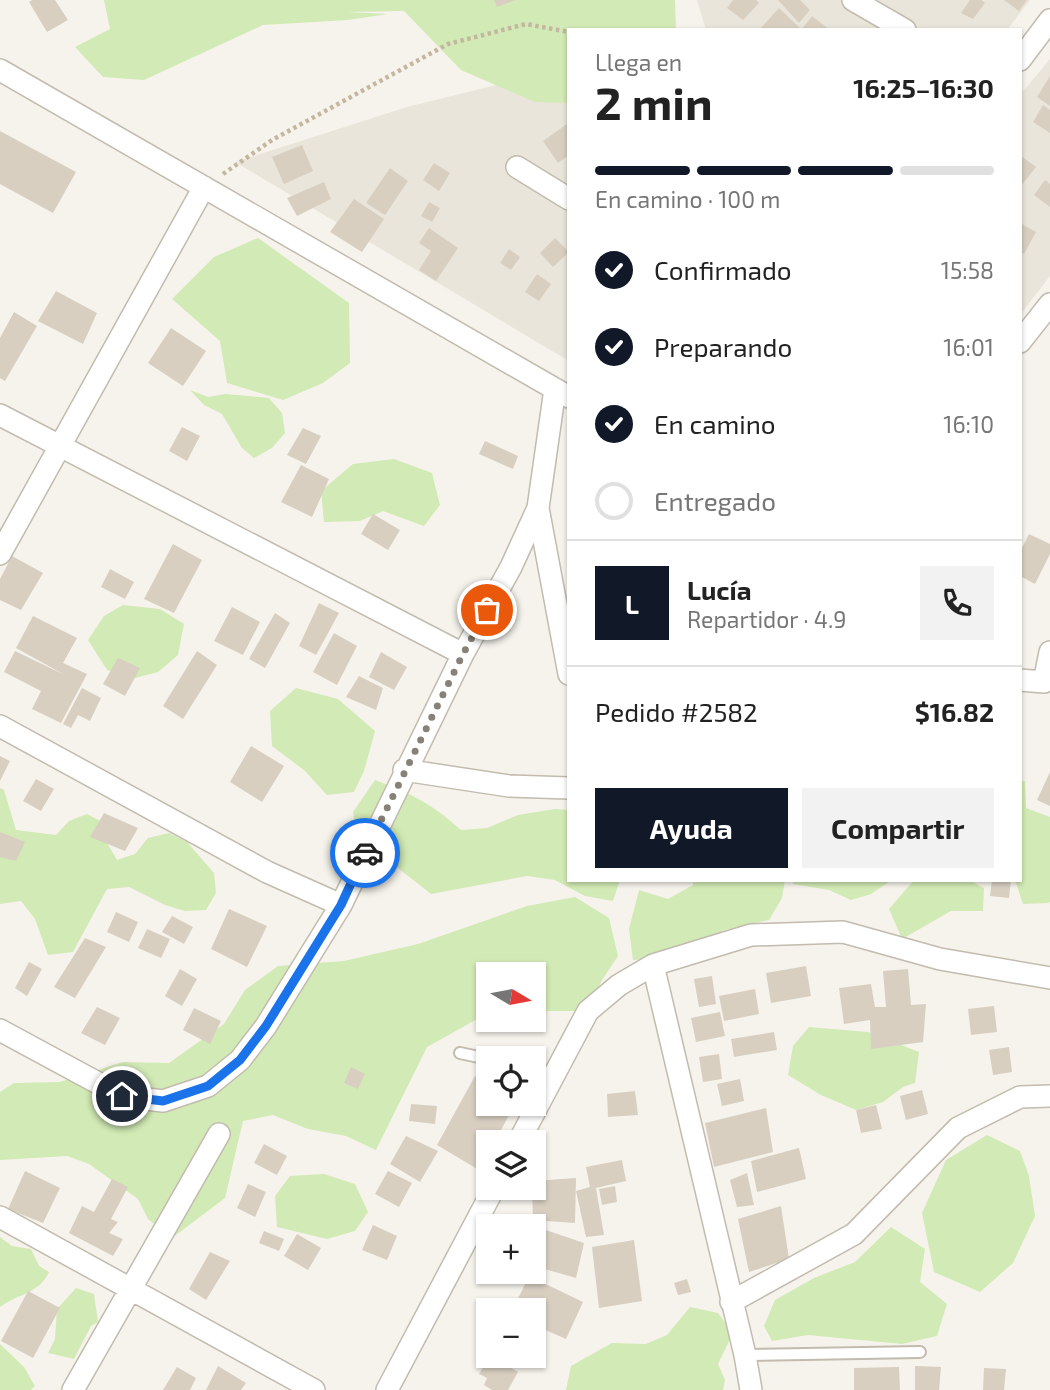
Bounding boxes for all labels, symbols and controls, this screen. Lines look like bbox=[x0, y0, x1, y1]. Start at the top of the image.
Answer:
text: Llega en bbox=[595, 48, 682, 76]
text: 16:25–16:30 bbox=[853, 72, 994, 103]
text: 2 min bbox=[595, 74, 713, 129]
text: En camino · 100 m bbox=[595, 185, 780, 213]
icon: check bbox=[595, 251, 633, 289]
text: Confirmado bbox=[654, 254, 792, 285]
text: 15:58 bbox=[941, 256, 994, 284]
icon: check bbox=[595, 328, 633, 366]
text: Preparando bbox=[654, 331, 792, 362]
text: 16:01 bbox=[943, 333, 994, 361]
icon: check bbox=[595, 405, 633, 443]
text: En camino bbox=[654, 408, 776, 439]
text: 16:10 bbox=[943, 410, 994, 438]
text: Entregado bbox=[654, 485, 776, 516]
button: phone bbox=[920, 566, 994, 640]
text: Lucía bbox=[687, 574, 752, 605]
pin bbox=[457, 580, 517, 640]
text: L bbox=[625, 588, 639, 619]
icon: bag bbox=[468, 591, 506, 629]
text: Repartidor · 4.9 bbox=[687, 605, 846, 633]
text: Pedido #2582 bbox=[595, 696, 758, 727]
text: $16.82 bbox=[915, 696, 994, 727]
button: Ayuda bbox=[595, 788, 788, 868]
button: Compartir bbox=[802, 788, 994, 868]
courier bbox=[330, 818, 400, 888]
icon: car bbox=[346, 834, 384, 872]
north arrow bbox=[476, 962, 546, 1032]
map controls bbox=[476, 962, 546, 1368]
button: locate bbox=[476, 1046, 546, 1116]
pin bbox=[92, 1066, 152, 1126]
icon: home bbox=[103, 1077, 141, 1115]
button: layers bbox=[476, 1130, 546, 1200]
button: + bbox=[476, 1214, 546, 1284]
button: − bbox=[476, 1298, 546, 1368]

